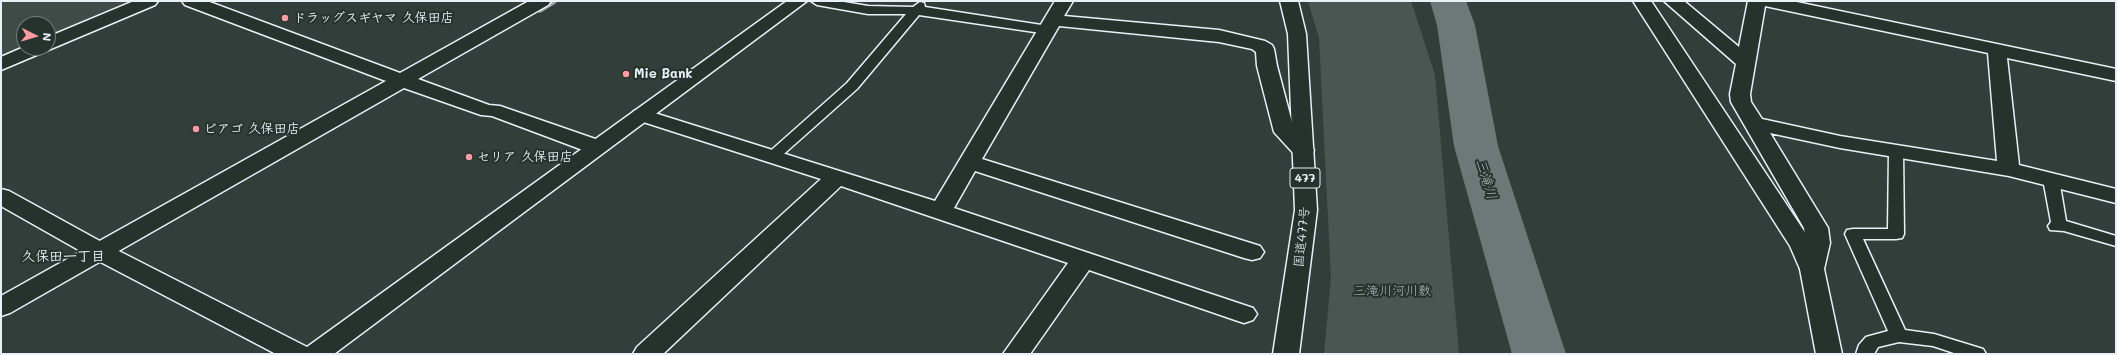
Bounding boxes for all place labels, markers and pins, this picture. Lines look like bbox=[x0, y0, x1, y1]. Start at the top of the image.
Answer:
place label: ドラッグスギヤマ 久保田店 bbox=[293, 10, 454, 26]
marker: ドラッグスギヤマ 久保田店 bbox=[280, 13, 290, 23]
place label: Mie Bank bbox=[634, 66, 693, 82]
marker: Mie Bank bbox=[621, 69, 631, 79]
place label: ピアゴ 久保田店 bbox=[204, 121, 300, 137]
marker: ピアゴ 久保田店 bbox=[191, 124, 201, 134]
place label: セリア 久保田店 bbox=[477, 149, 573, 165]
marker: セリア 久保田店 bbox=[464, 152, 474, 162]

